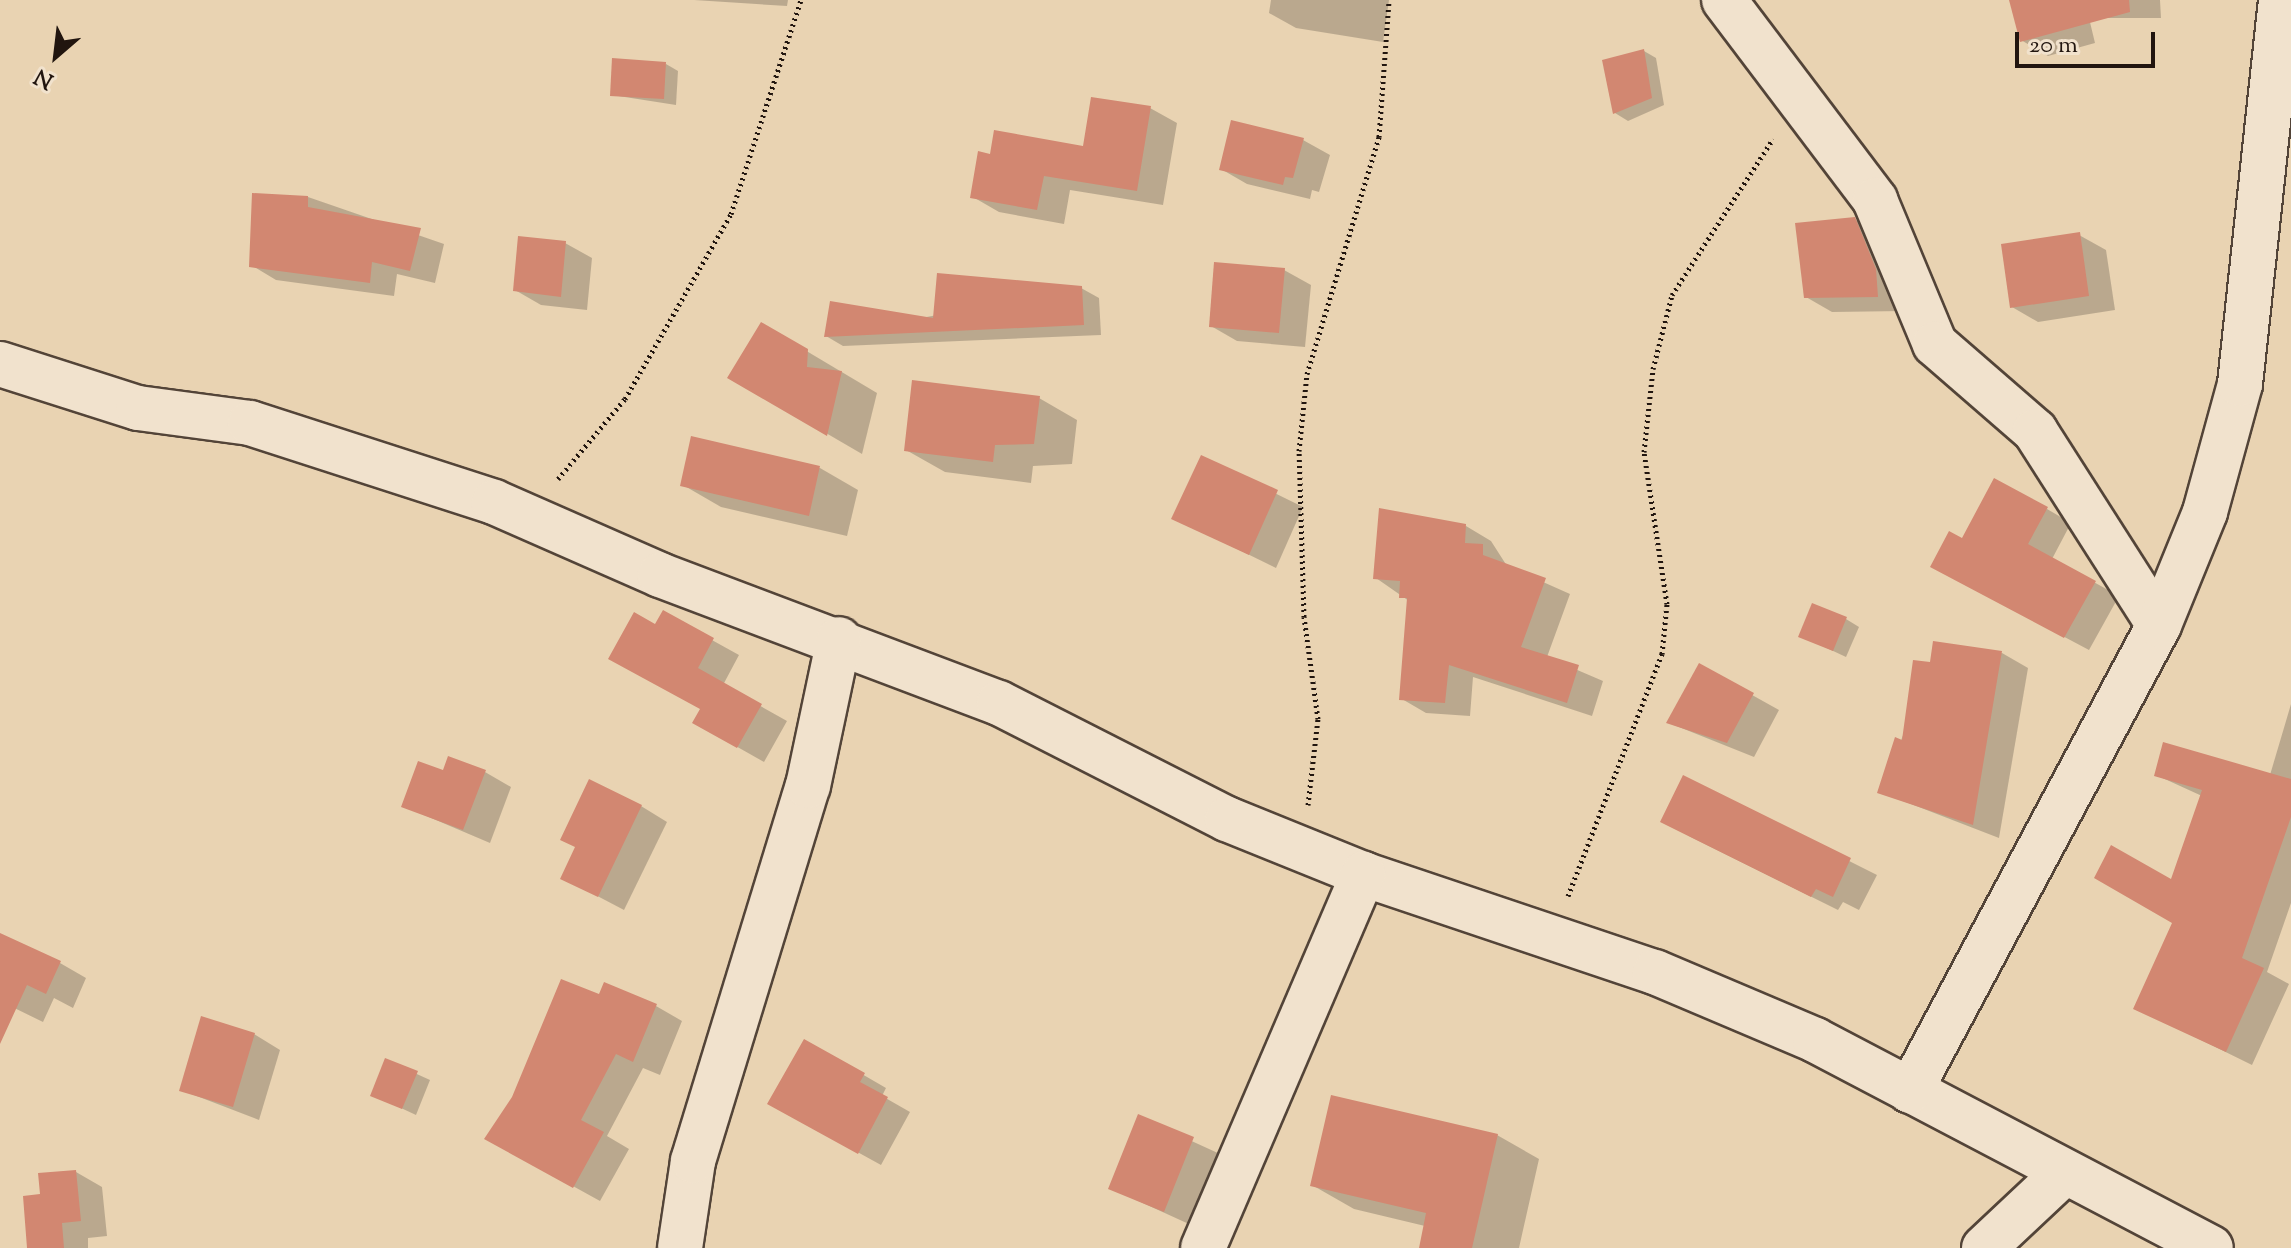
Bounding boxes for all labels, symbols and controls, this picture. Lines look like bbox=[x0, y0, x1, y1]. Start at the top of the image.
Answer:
north arrow bbox=[16, 16, 96, 96]
scale bar bbox=[2019, 16, 2159, 66]
text: 20 m bbox=[2029, 29, 2078, 63]
text: N bbox=[29, 59, 60, 95]

